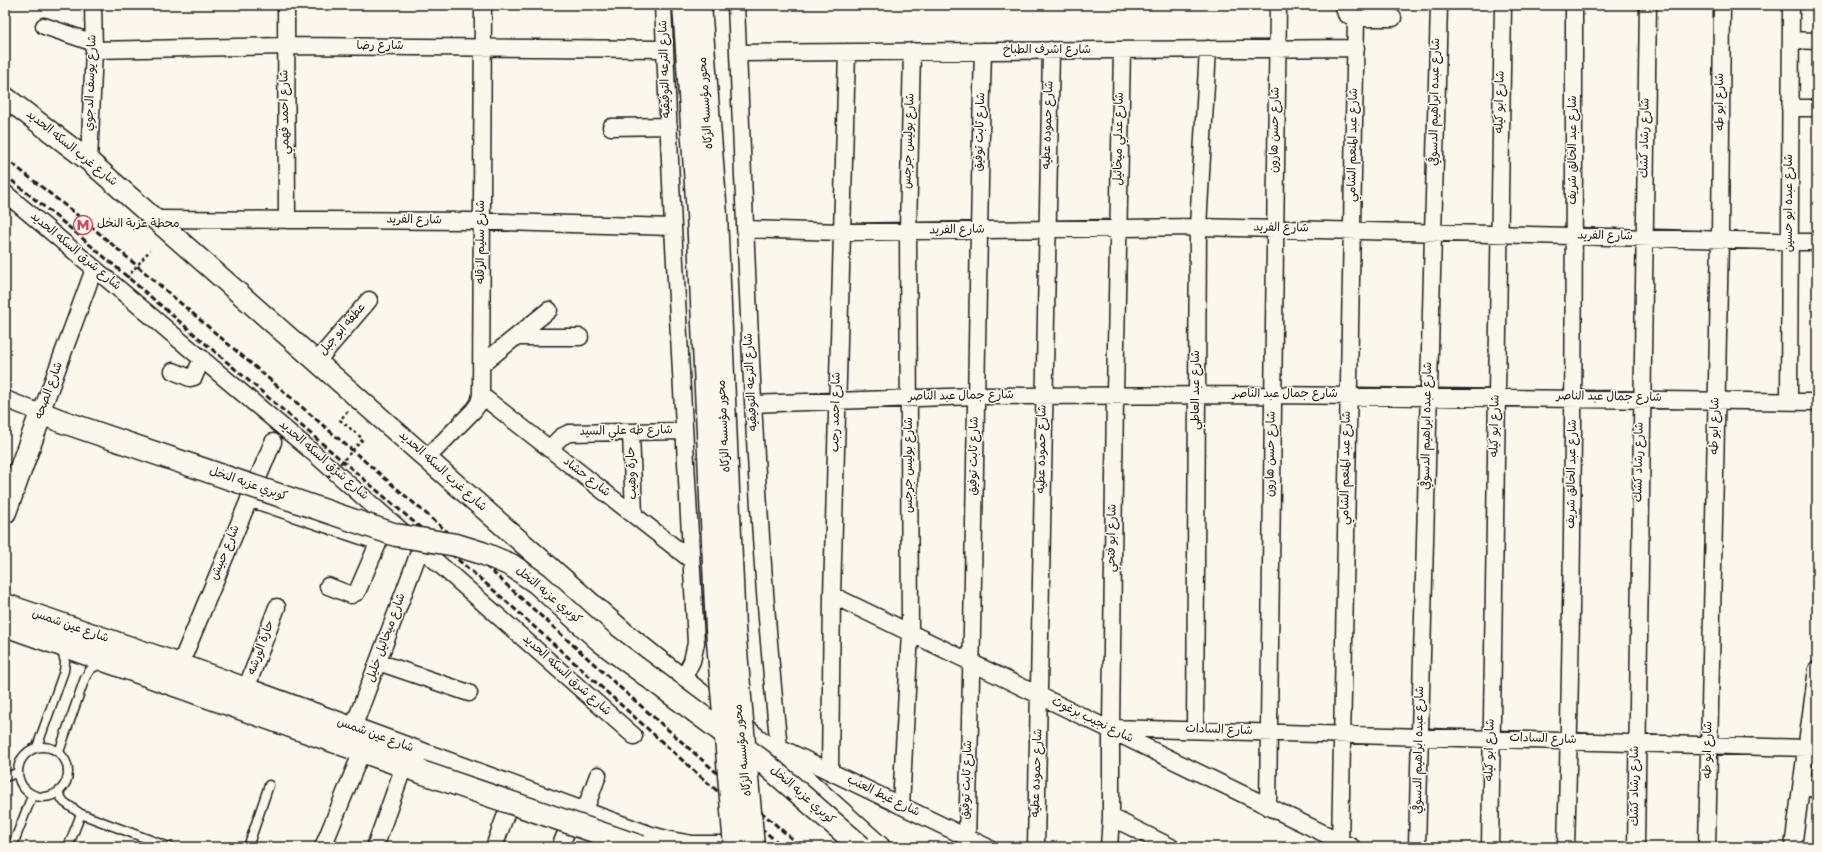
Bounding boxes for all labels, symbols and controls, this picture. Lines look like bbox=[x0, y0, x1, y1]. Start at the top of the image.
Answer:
street label: شارع الترعه التوفيقيه bbox=[657, 20, 675, 118]
street label: شارع يوسف الدجوي bbox=[83, 35, 101, 131]
street label: شارع عبده ابراهيم الدسوقي bbox=[1426, 38, 1444, 166]
street label: شارع رضا bbox=[357, 40, 403, 54]
street label: شارع اشرف الطباخ bbox=[1003, 44, 1091, 58]
street label: محور مؤسسه الزكاه bbox=[697, 56, 717, 150]
street label: شارع احمد فهمي bbox=[278, 70, 296, 154]
street label: شارع ابو كيله bbox=[1493, 71, 1509, 133]
street label: شارع ابو طه bbox=[1714, 73, 1728, 131]
street label: شارع حموده عطيه bbox=[1040, 80, 1058, 170]
street label: شارع حسن هارون bbox=[1268, 87, 1284, 173]
street label: شارع عبد المنعم الشامي bbox=[1346, 88, 1364, 202]
street label: شارع ثابت توفيق bbox=[973, 92, 989, 172]
street label: شارع عدلي ميخائيل bbox=[1111, 92, 1130, 186]
street label: شارع بوليس جرجس bbox=[901, 93, 919, 189]
street label: شارع عبد الخالق شريف bbox=[1566, 95, 1581, 205]
street label: شارع رشاد كشك bbox=[1638, 98, 1654, 178]
street label: شارع غرب السكه الحديد bbox=[23, 107, 120, 190]
street label: شارع عبده ابو حسين bbox=[1783, 154, 1797, 252]
street label: شارع سليم الزقله bbox=[475, 200, 489, 284]
street label: شارع شرق السكه الحديد bbox=[27, 209, 124, 294]
metro station icon: محطة عزبة النخل bbox=[72, 214, 94, 236]
street label: شارع الفريد bbox=[386, 214, 442, 228]
place label: محطة عزبة النخل bbox=[97, 217, 180, 232]
street label: شارع الفريد bbox=[1253, 222, 1309, 236]
street label: شارع الفريد bbox=[929, 224, 985, 238]
street label: شارع الفريد bbox=[1577, 230, 1633, 244]
street label: عطفه ابو جبل bbox=[317, 301, 369, 359]
street label: شارع الترعه التوفيقيه bbox=[742, 333, 762, 431]
street label: شارع عبد العاطي bbox=[1190, 350, 1206, 430]
street label: شارع الصحه bbox=[33, 360, 67, 422]
street label: شارع عبده ابراهيم الدسوقي bbox=[1418, 362, 1436, 490]
street label: شارع احمد رجب bbox=[829, 372, 845, 452]
street label: محور مؤسسه الزكاه bbox=[716, 379, 734, 473]
street label: شارع جمال عبد الناصر bbox=[1231, 388, 1338, 402]
street label: شارع جمال عبد الناصر bbox=[907, 389, 1014, 405]
street label: شارع جمال عبد الناصر bbox=[1555, 390, 1662, 406]
street label: شارع ابو كيله bbox=[1488, 395, 1504, 457]
street label: شارع ابو طه bbox=[1708, 397, 1724, 455]
street label: شارع حموده عطيه bbox=[1035, 405, 1051, 493]
street label: شارع حسن هارون bbox=[1264, 411, 1280, 497]
street label: شارع عبد المنعم الشامي bbox=[1339, 411, 1357, 525]
street label: شارع ثابت توفيق bbox=[967, 416, 983, 496]
street label: شارع شرق السكه الحديد bbox=[275, 417, 371, 504]
street label: شارع بوليس جرجس bbox=[903, 417, 917, 513]
street label: شارع عبد الخالق شريف bbox=[1564, 419, 1581, 529]
street label: شارع رشاد كشك bbox=[1632, 422, 1648, 502]
street label: شارع طه علي السيد bbox=[579, 424, 673, 442]
street label: شارع غرب السكه الحديد bbox=[395, 428, 489, 515]
street label: حارة وهيب bbox=[625, 446, 641, 500]
street label: شارع حشاد bbox=[560, 455, 612, 501]
street label: كوبري عزبه النخل bbox=[207, 464, 289, 505]
street label: شارع ابو فتحي bbox=[1105, 504, 1123, 572]
street label: شارع حبيش bbox=[208, 524, 244, 582]
street label: كوبري عزبه النخل bbox=[512, 564, 584, 628]
street label: شارع ميخائيل خليل bbox=[363, 591, 410, 684]
street label: شارع عين شمس bbox=[30, 607, 110, 647]
street label: حارة الورشه bbox=[246, 619, 278, 677]
street label: شارع شرق السكه الحديد bbox=[519, 632, 614, 719]
street label: شارع عبده ابراهيم الدسوقي bbox=[1410, 686, 1428, 814]
street label: شارع نجيب برغوث bbox=[1049, 695, 1135, 747]
street label: محور مؤسسه الزكاه bbox=[732, 703, 756, 797]
street label: شارع عين شمس bbox=[335, 716, 415, 756]
street label: شارع ابو كيله bbox=[1483, 719, 1499, 781]
street label: شارع ابو طه bbox=[1701, 721, 1717, 779]
street label: شارع السادات bbox=[1185, 723, 1253, 739]
street label: شارع حموده عطيه bbox=[1029, 728, 1047, 818]
street label: شارع السادات bbox=[1509, 732, 1577, 748]
street label: شارع ثابت توفيق bbox=[960, 740, 976, 820]
street label: شارع رشاد كشك bbox=[1629, 746, 1643, 826]
street label: كوبري عزبه النخل bbox=[767, 763, 838, 828]
street label: شارع غيط العنب bbox=[844, 773, 922, 821]

